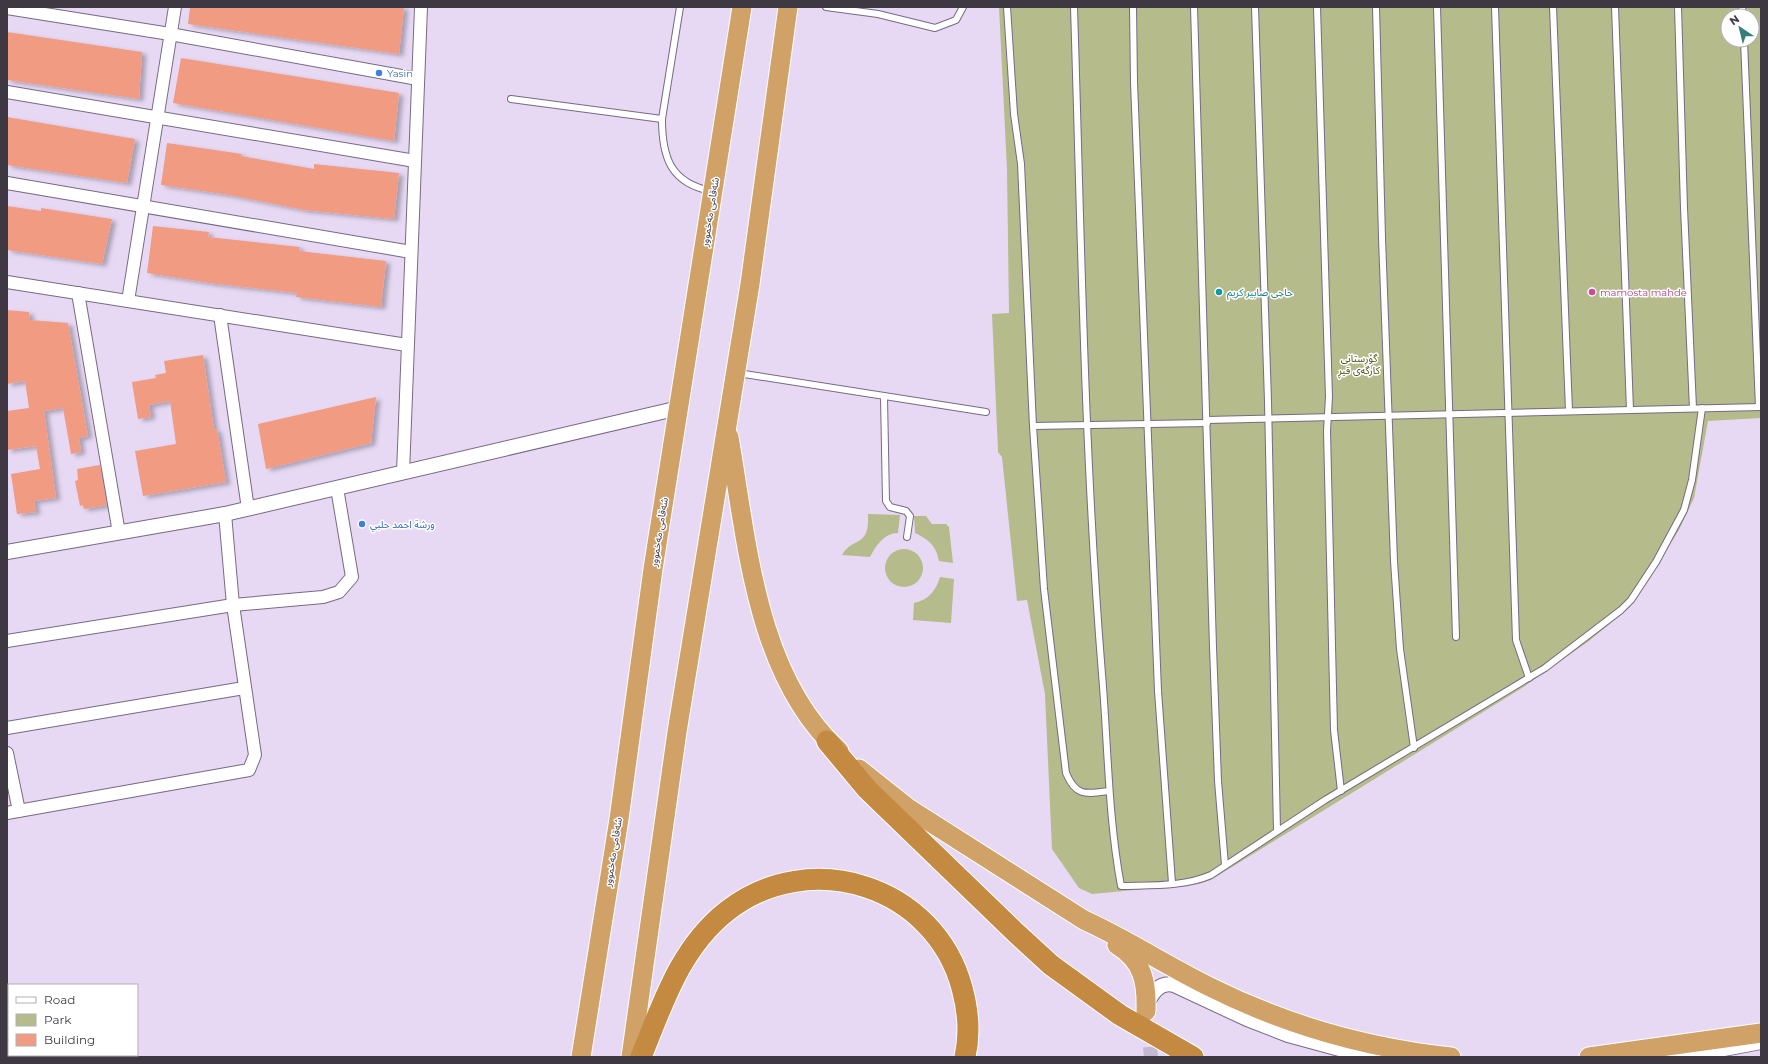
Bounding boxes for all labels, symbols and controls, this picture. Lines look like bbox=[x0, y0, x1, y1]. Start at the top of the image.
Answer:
north arrow bbox=[1720, 8, 1760, 48]
text: N bbox=[1727, 12, 1742, 28]
place label: Yasin bbox=[387, 67, 413, 80]
marker: Yasin bbox=[374, 68, 384, 78]
street label: شەقامی مەخموور bbox=[698, 176, 722, 249]
place label: حاجی صابیر کریم bbox=[1227, 286, 1293, 300]
place label: mamosta mahde bbox=[1600, 286, 1687, 299]
marker: حاجی صابیر کریم bbox=[1214, 287, 1224, 297]
marker: mamosta mahde bbox=[1587, 287, 1597, 297]
park label: گۆڕستانی کارگەی قیڕ bbox=[1337, 352, 1381, 379]
street label: شەقامی مەخموور bbox=[647, 496, 671, 569]
place label: ورشة احمد حلبي bbox=[370, 518, 435, 532]
marker: ورشة احمد حلبي bbox=[357, 519, 367, 529]
street label: شەقامی مەخموور bbox=[601, 816, 625, 889]
legend bbox=[8, 984, 138, 1056]
text: Road bbox=[44, 992, 75, 1007]
text: Park bbox=[44, 1012, 72, 1027]
text: Building bbox=[44, 1032, 95, 1047]

